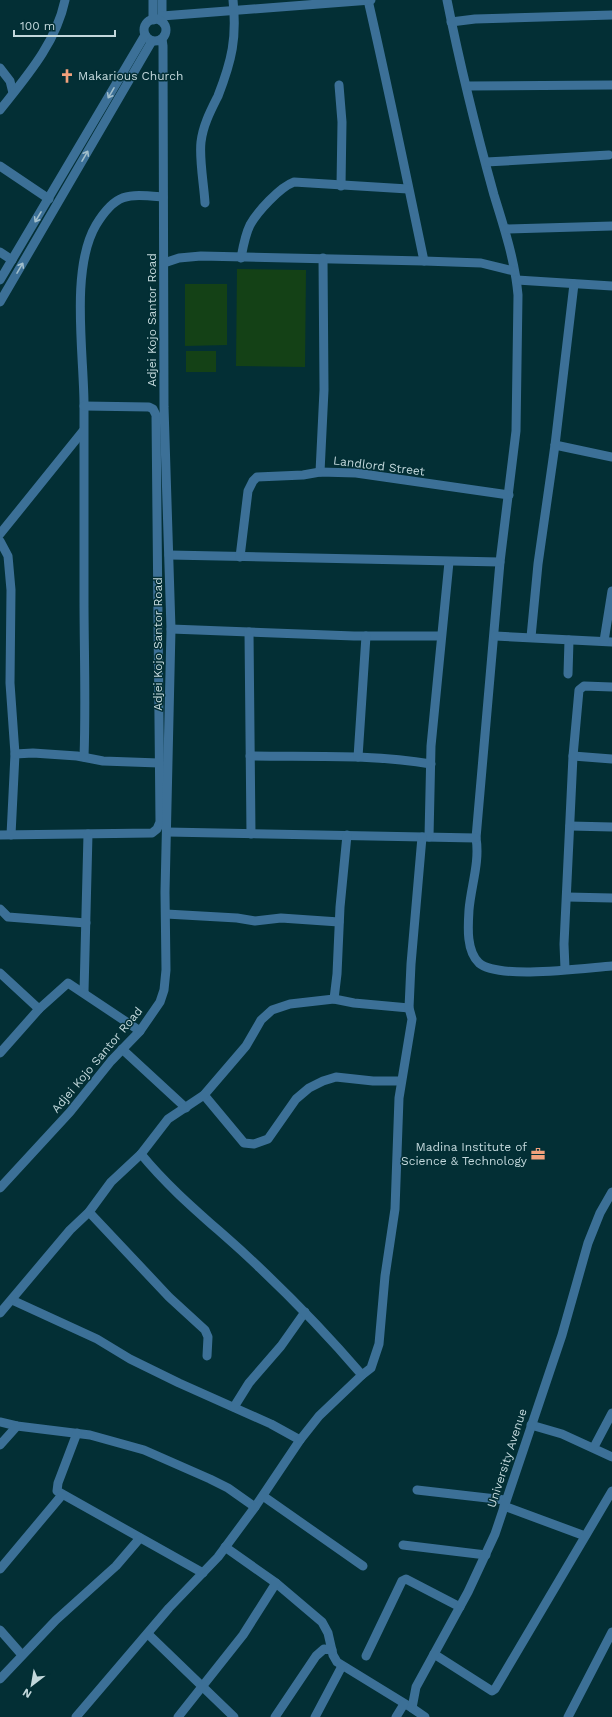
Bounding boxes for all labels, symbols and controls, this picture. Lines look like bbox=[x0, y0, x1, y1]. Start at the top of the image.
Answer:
scale bar bbox=[14, 12, 115, 38]
text: 100 m bbox=[20, 19, 55, 33]
church icon: Makarious Church bbox=[59, 68, 75, 84]
place label: Makarious Church bbox=[78, 69, 183, 83]
one-way arrow bbox=[107, 87, 115, 99]
one-way arrow bbox=[81, 150, 89, 162]
one-way arrow bbox=[34, 211, 42, 223]
street label: Adjei Kojo Santor Road bbox=[145, 253, 159, 387]
one-way arrow bbox=[16, 262, 24, 274]
street label: Landlord Street bbox=[332, 453, 426, 479]
street label: Adjei Kojo Santor Road bbox=[151, 577, 165, 711]
street label: Adjei Kojo Santor Road bbox=[49, 1004, 145, 1116]
place label: Madina Institute of Science & Technology bbox=[401, 1140, 528, 1168]
office icon: Madina Institute of Science & Technology bbox=[530, 1146, 546, 1162]
street label: University Avenue bbox=[484, 1407, 530, 1509]
north arrow bbox=[12, 1665, 52, 1705]
text: N bbox=[20, 1685, 34, 1701]

